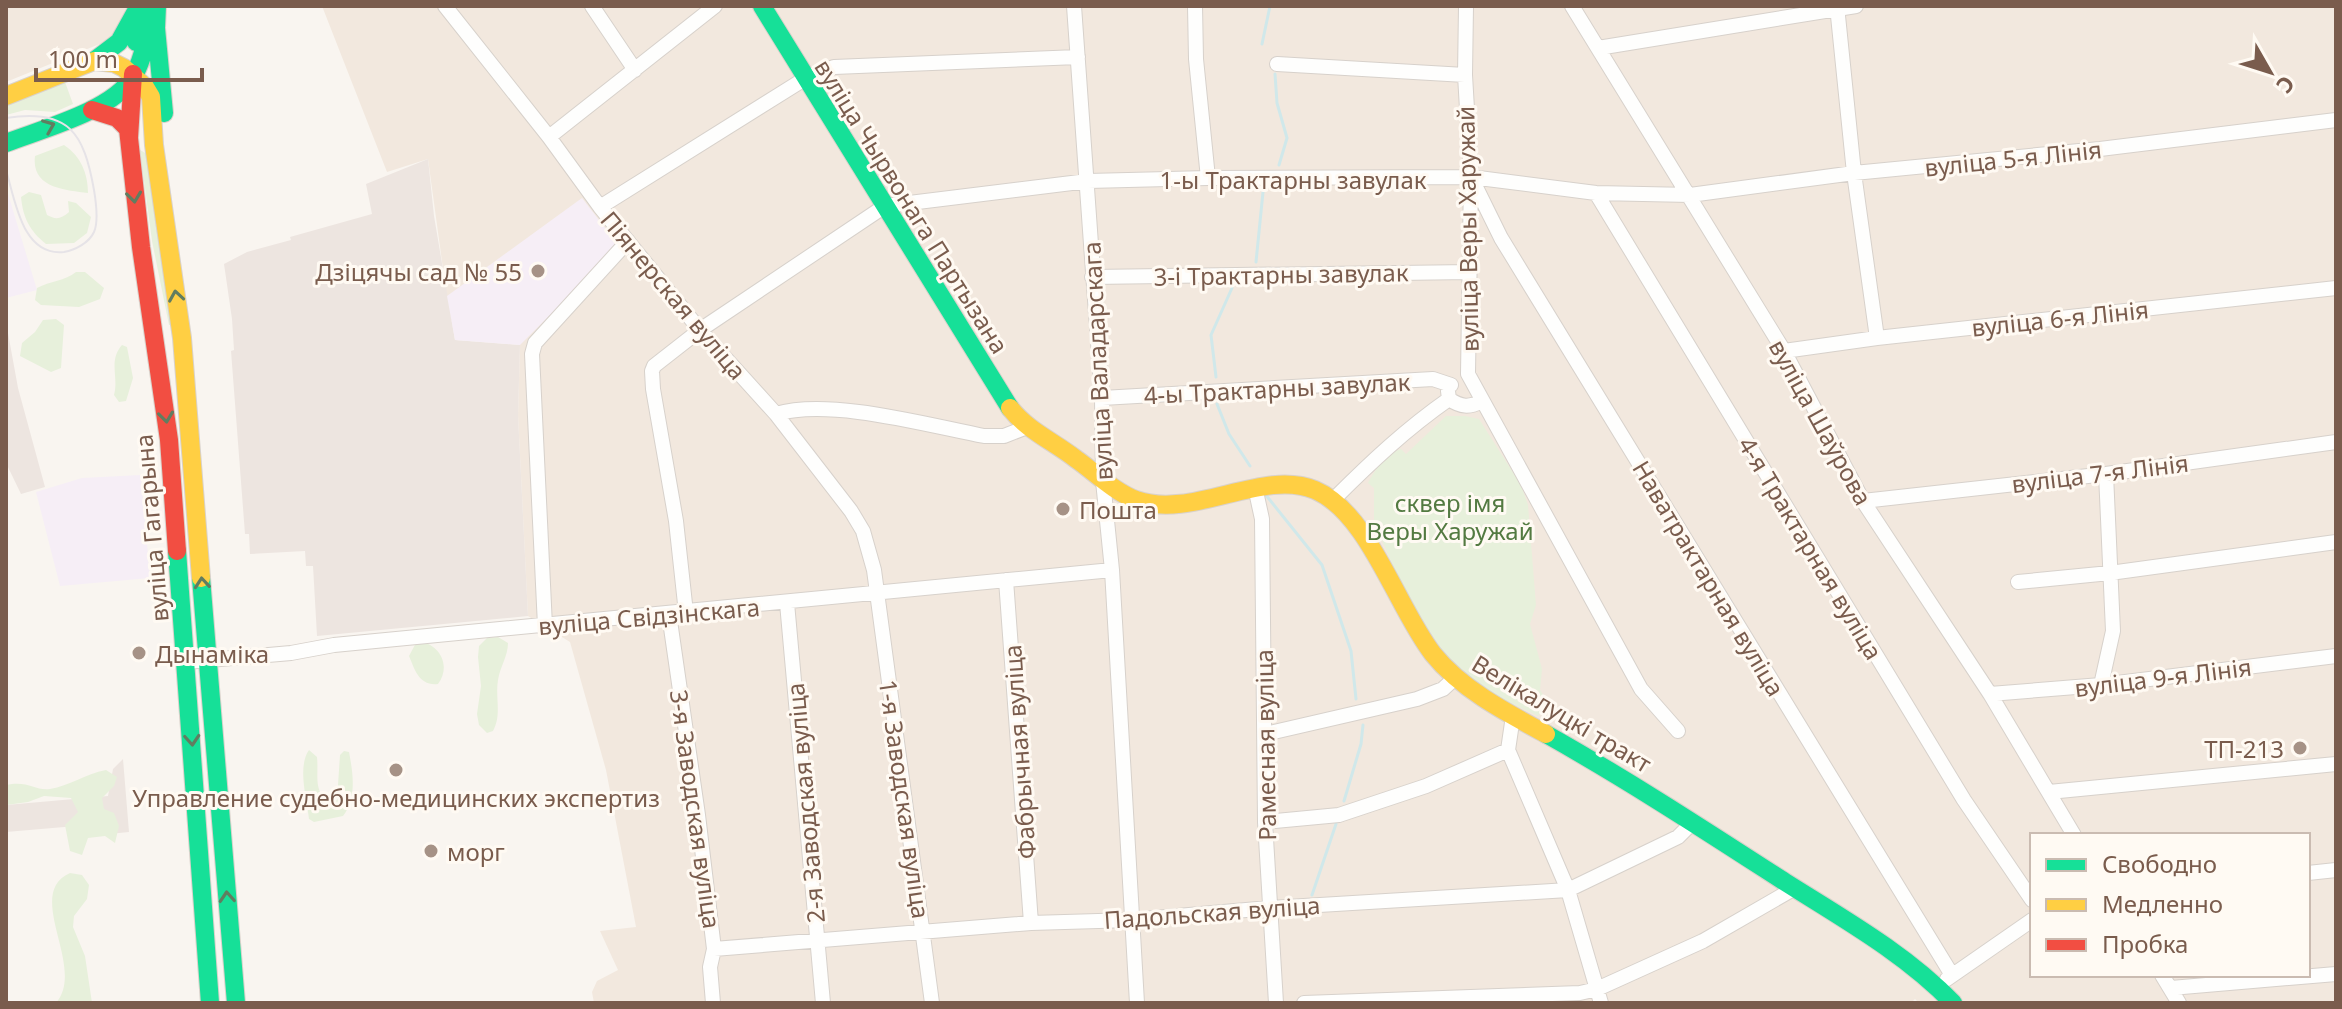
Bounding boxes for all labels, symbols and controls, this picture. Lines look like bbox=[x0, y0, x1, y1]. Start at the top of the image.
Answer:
scale bar bbox=[36, 32, 202, 82]
north arrow bbox=[2230, 32, 2310, 112]
text: 100 m bbox=[48, 42, 118, 75]
street label: вуліца Чырвонага Партызана bbox=[807, 52, 1017, 360]
text: С bbox=[2270, 70, 2302, 100]
street label: вуліца Веры Харужай bbox=[1448, 106, 1486, 352]
one-way arrow bbox=[41, 119, 55, 136]
street label: вуліца 5-я Лінія bbox=[1923, 132, 2103, 184]
street label: 1-ы Трактарны завулак bbox=[1159, 163, 1427, 196]
one-way arrow bbox=[126, 191, 143, 204]
street label: Піянерская вуліца bbox=[594, 204, 754, 386]
street label: вуліца Валадарскага bbox=[1074, 241, 1120, 481]
place label: Дзіцячы сад № 55 bbox=[315, 255, 522, 288]
street label: 3-і Трактарны завулак bbox=[1153, 255, 1409, 293]
marker: Дзіцячы сад № 55 bbox=[529, 262, 547, 280]
one-way arrow bbox=[168, 289, 185, 303]
street label: вуліца 6-я Лінія bbox=[1970, 292, 2150, 344]
street label: вуліца Шаўрова bbox=[1762, 333, 1880, 511]
street label: 4-ы Трактарны завулак bbox=[1143, 365, 1411, 411]
one-way arrow bbox=[157, 410, 174, 423]
street label: 4-я Трактарная вуліца bbox=[1731, 430, 1891, 666]
street label: вуліца Гагарына bbox=[126, 433, 176, 623]
street label: вуліца 7-я Лінія bbox=[2010, 446, 2190, 500]
street label: Наватрактарная вуліца bbox=[1625, 454, 1793, 702]
park label: сквер імя Веры Харужай bbox=[1366, 486, 1534, 547]
place label: Пошта bbox=[1079, 493, 1157, 526]
marker: Пошта bbox=[1054, 500, 1072, 518]
one-way arrow bbox=[194, 576, 211, 589]
street label: вуліца Свідзінскага bbox=[537, 590, 761, 642]
place label: Дынаміка bbox=[155, 637, 269, 670]
marker: Дынаміка bbox=[130, 644, 148, 662]
street label: Фабрычная вуліца bbox=[995, 644, 1043, 860]
street label: Велікалуцкі тракт bbox=[1466, 646, 1658, 780]
street label: Рамесная вуліца bbox=[1247, 649, 1283, 841]
street label: вуліца 9-я Лінія bbox=[2073, 650, 2253, 704]
street label: 1-я Заводская вуліца bbox=[872, 677, 938, 921]
street label: 2-я Заводская вуліца bbox=[778, 682, 832, 924]
street label: 3-я Заводская вуліца bbox=[663, 687, 729, 931]
place label: ТП-213 bbox=[2204, 732, 2284, 765]
one-way arrow bbox=[183, 734, 200, 747]
marker: ТП-213 bbox=[2291, 739, 2309, 757]
marker: Управление судебно-медицинских экспертиз bbox=[387, 761, 405, 779]
place label: Управление судебно-медицинских экспертиз bbox=[132, 781, 660, 814]
legend bbox=[2030, 833, 2310, 977]
place label: морг bbox=[447, 835, 505, 868]
marker: морг bbox=[422, 842, 440, 860]
text: Свободно bbox=[2102, 847, 2217, 880]
text: Медленно bbox=[2102, 887, 2223, 920]
street label: Падольская вуліца bbox=[1103, 888, 1321, 936]
one-way arrow bbox=[219, 890, 236, 903]
text: Пробка bbox=[2102, 927, 2188, 960]

